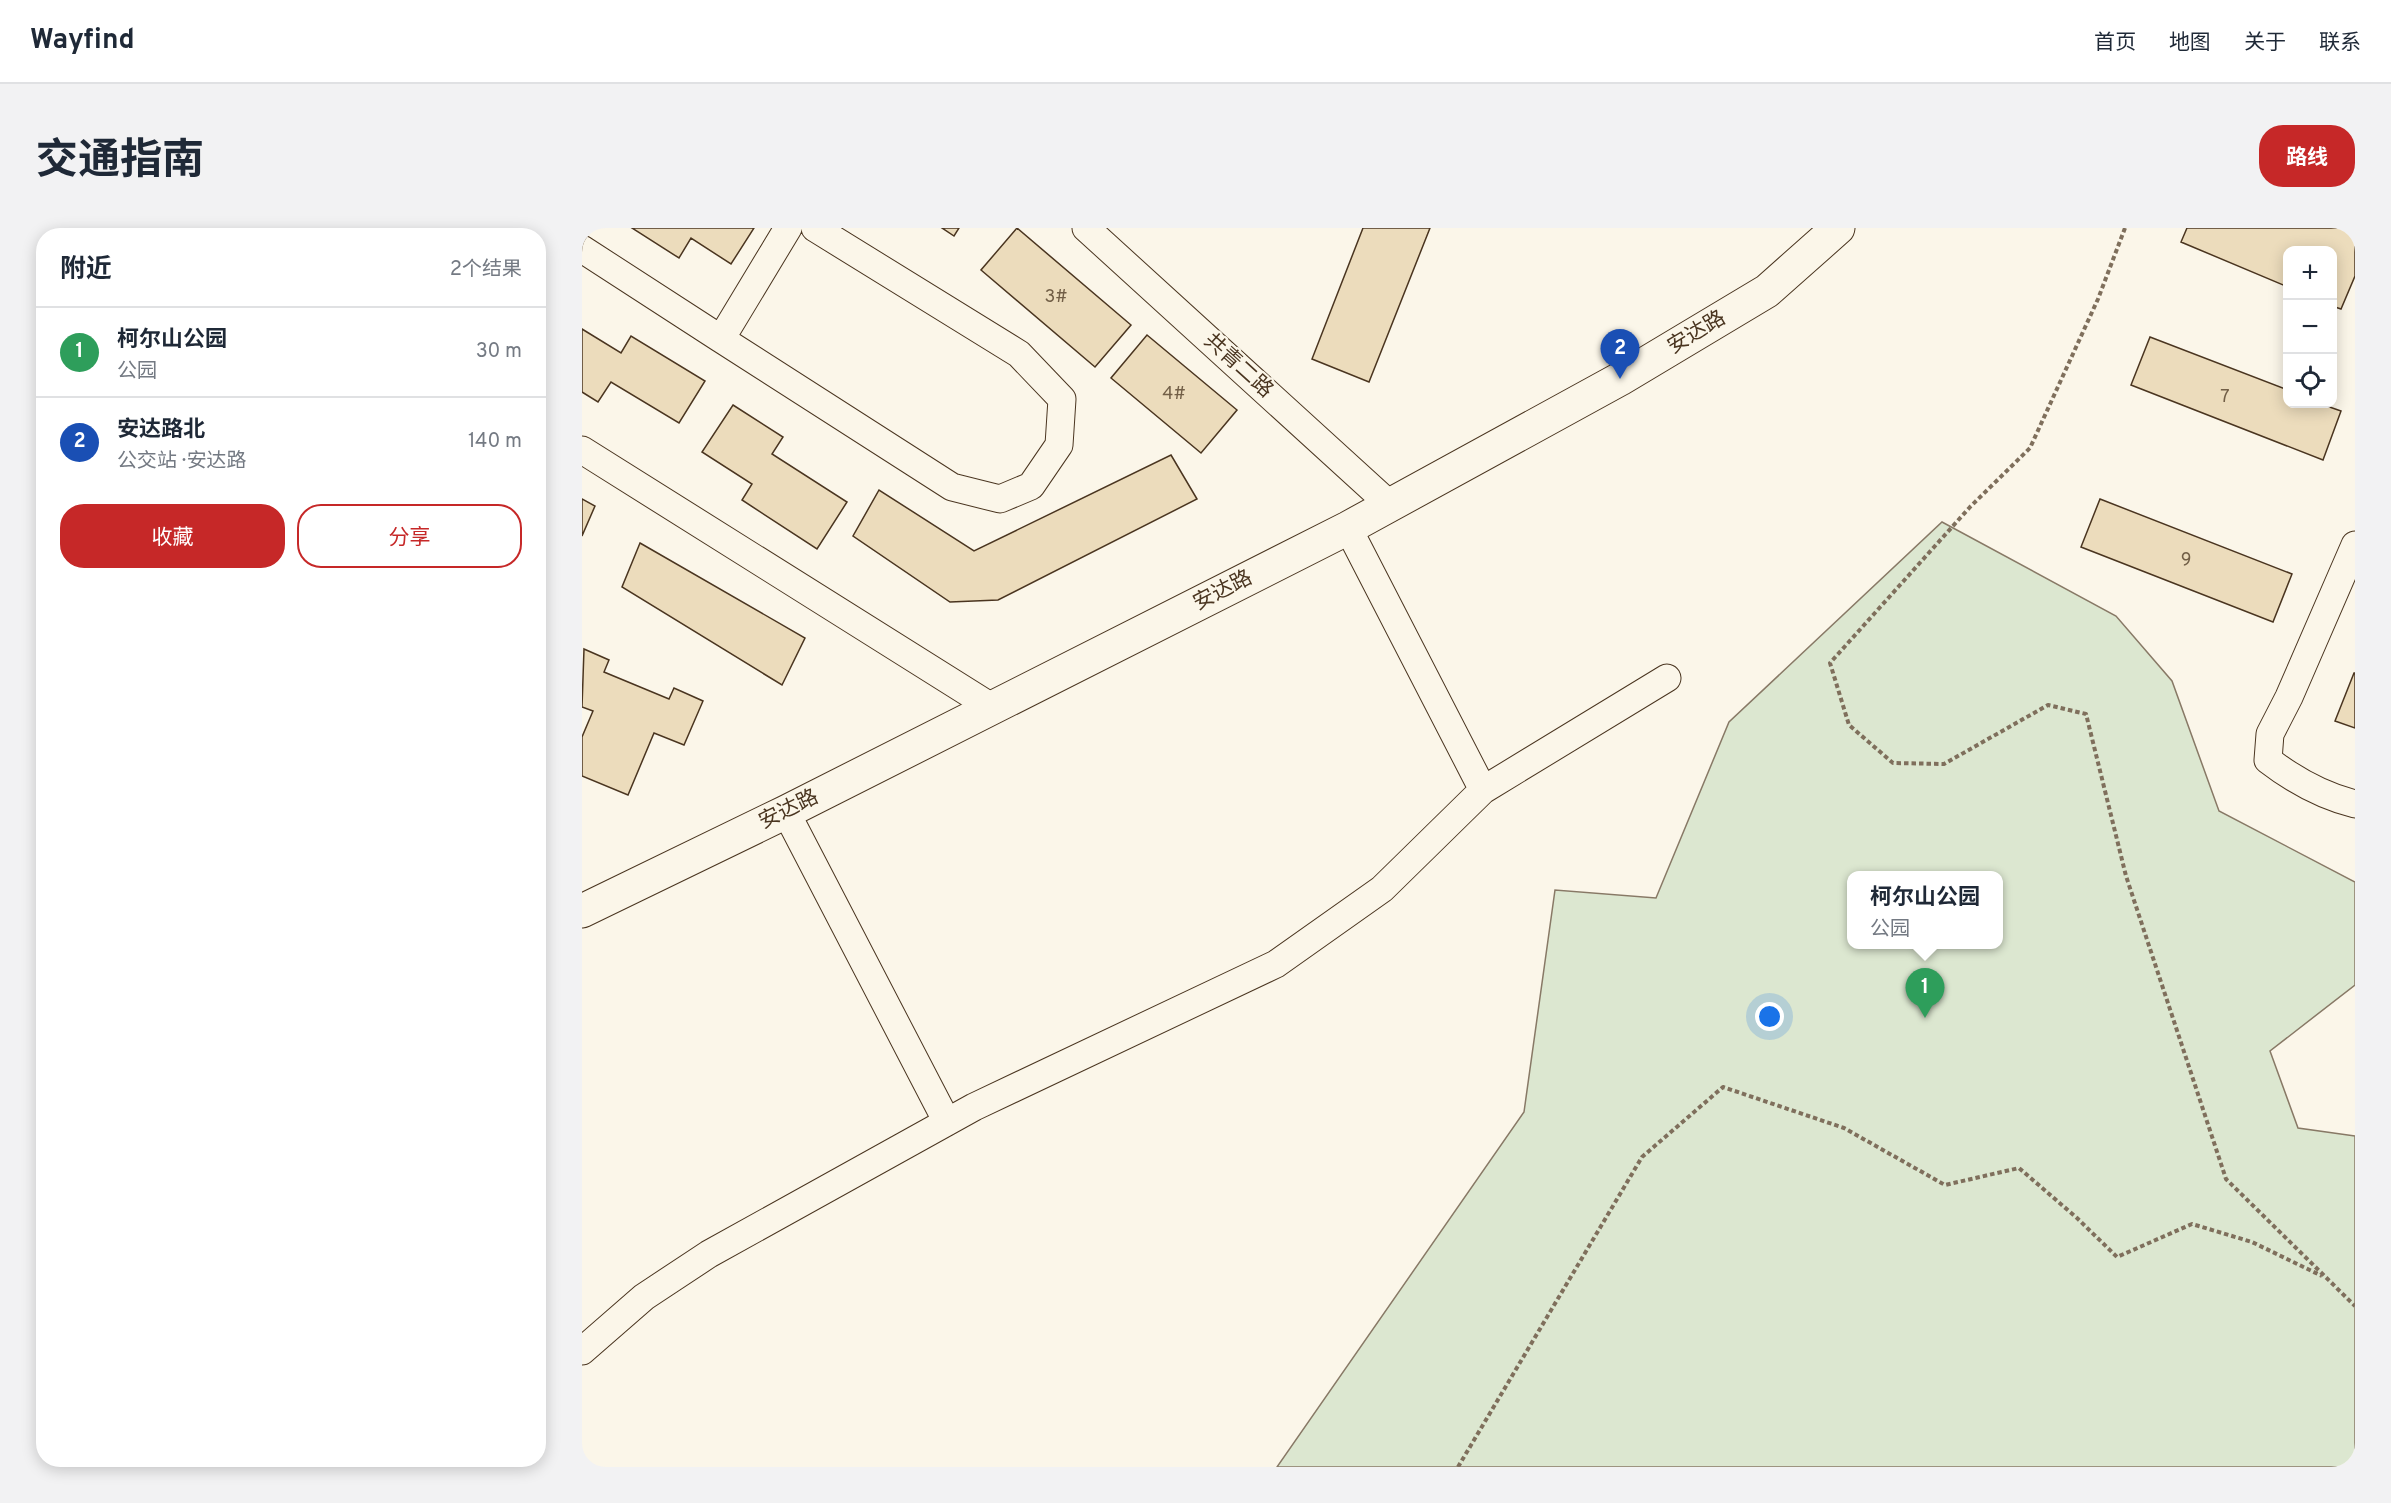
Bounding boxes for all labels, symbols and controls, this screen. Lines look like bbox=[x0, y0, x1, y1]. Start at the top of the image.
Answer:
text: Wayfind bbox=[30, 23, 135, 59]
text: 首页 bbox=[2094, 30, 2136, 57]
text: 地图 bbox=[2169, 30, 2211, 57]
text: 关于 bbox=[2244, 30, 2286, 57]
text: 联系 bbox=[2319, 30, 2361, 57]
button: 路线 bbox=[2259, 125, 2355, 187]
text: 交通指南 bbox=[36, 136, 204, 189]
map controls bbox=[2283, 246, 2337, 408]
button: + bbox=[2283, 246, 2337, 300]
text: 附近 bbox=[60, 254, 112, 287]
text: 2个结果 bbox=[450, 257, 522, 283]
house number: 3# bbox=[1044, 286, 1068, 309]
button: − bbox=[2283, 300, 2337, 354]
street label: 安达路 bbox=[1663, 305, 1731, 361]
text: 柯尔山公园 bbox=[117, 327, 227, 354]
street label: 共青二路 bbox=[1198, 328, 1278, 404]
pin: 2 bbox=[1600, 330, 1640, 379]
text: 1 bbox=[76, 339, 84, 365]
text: 30 m bbox=[476, 339, 522, 365]
button: locate bbox=[2283, 354, 2337, 408]
text: 公园 bbox=[117, 359, 157, 385]
house number: 4# bbox=[1162, 383, 1186, 406]
house number: 7 bbox=[2220, 386, 2230, 409]
text: 安达路北 bbox=[117, 417, 205, 444]
text: 2 bbox=[73, 429, 86, 455]
text: 140 m bbox=[468, 429, 522, 455]
text: 公交站 · 安达路 bbox=[117, 449, 246, 475]
button: 收藏 bbox=[60, 504, 285, 568]
button: 分享 bbox=[297, 504, 522, 568]
house number: 9 bbox=[2181, 549, 2191, 572]
street label: 安达路 bbox=[1189, 565, 1257, 617]
street label: 安达路 bbox=[755, 784, 823, 836]
popup bbox=[1847, 871, 2003, 949]
text: 柯尔山公园 bbox=[1870, 885, 1980, 912]
text: 公园 bbox=[1870, 917, 1910, 943]
pin: 1 bbox=[1906, 968, 1944, 1018]
your location bbox=[1755, 1002, 1784, 1031]

